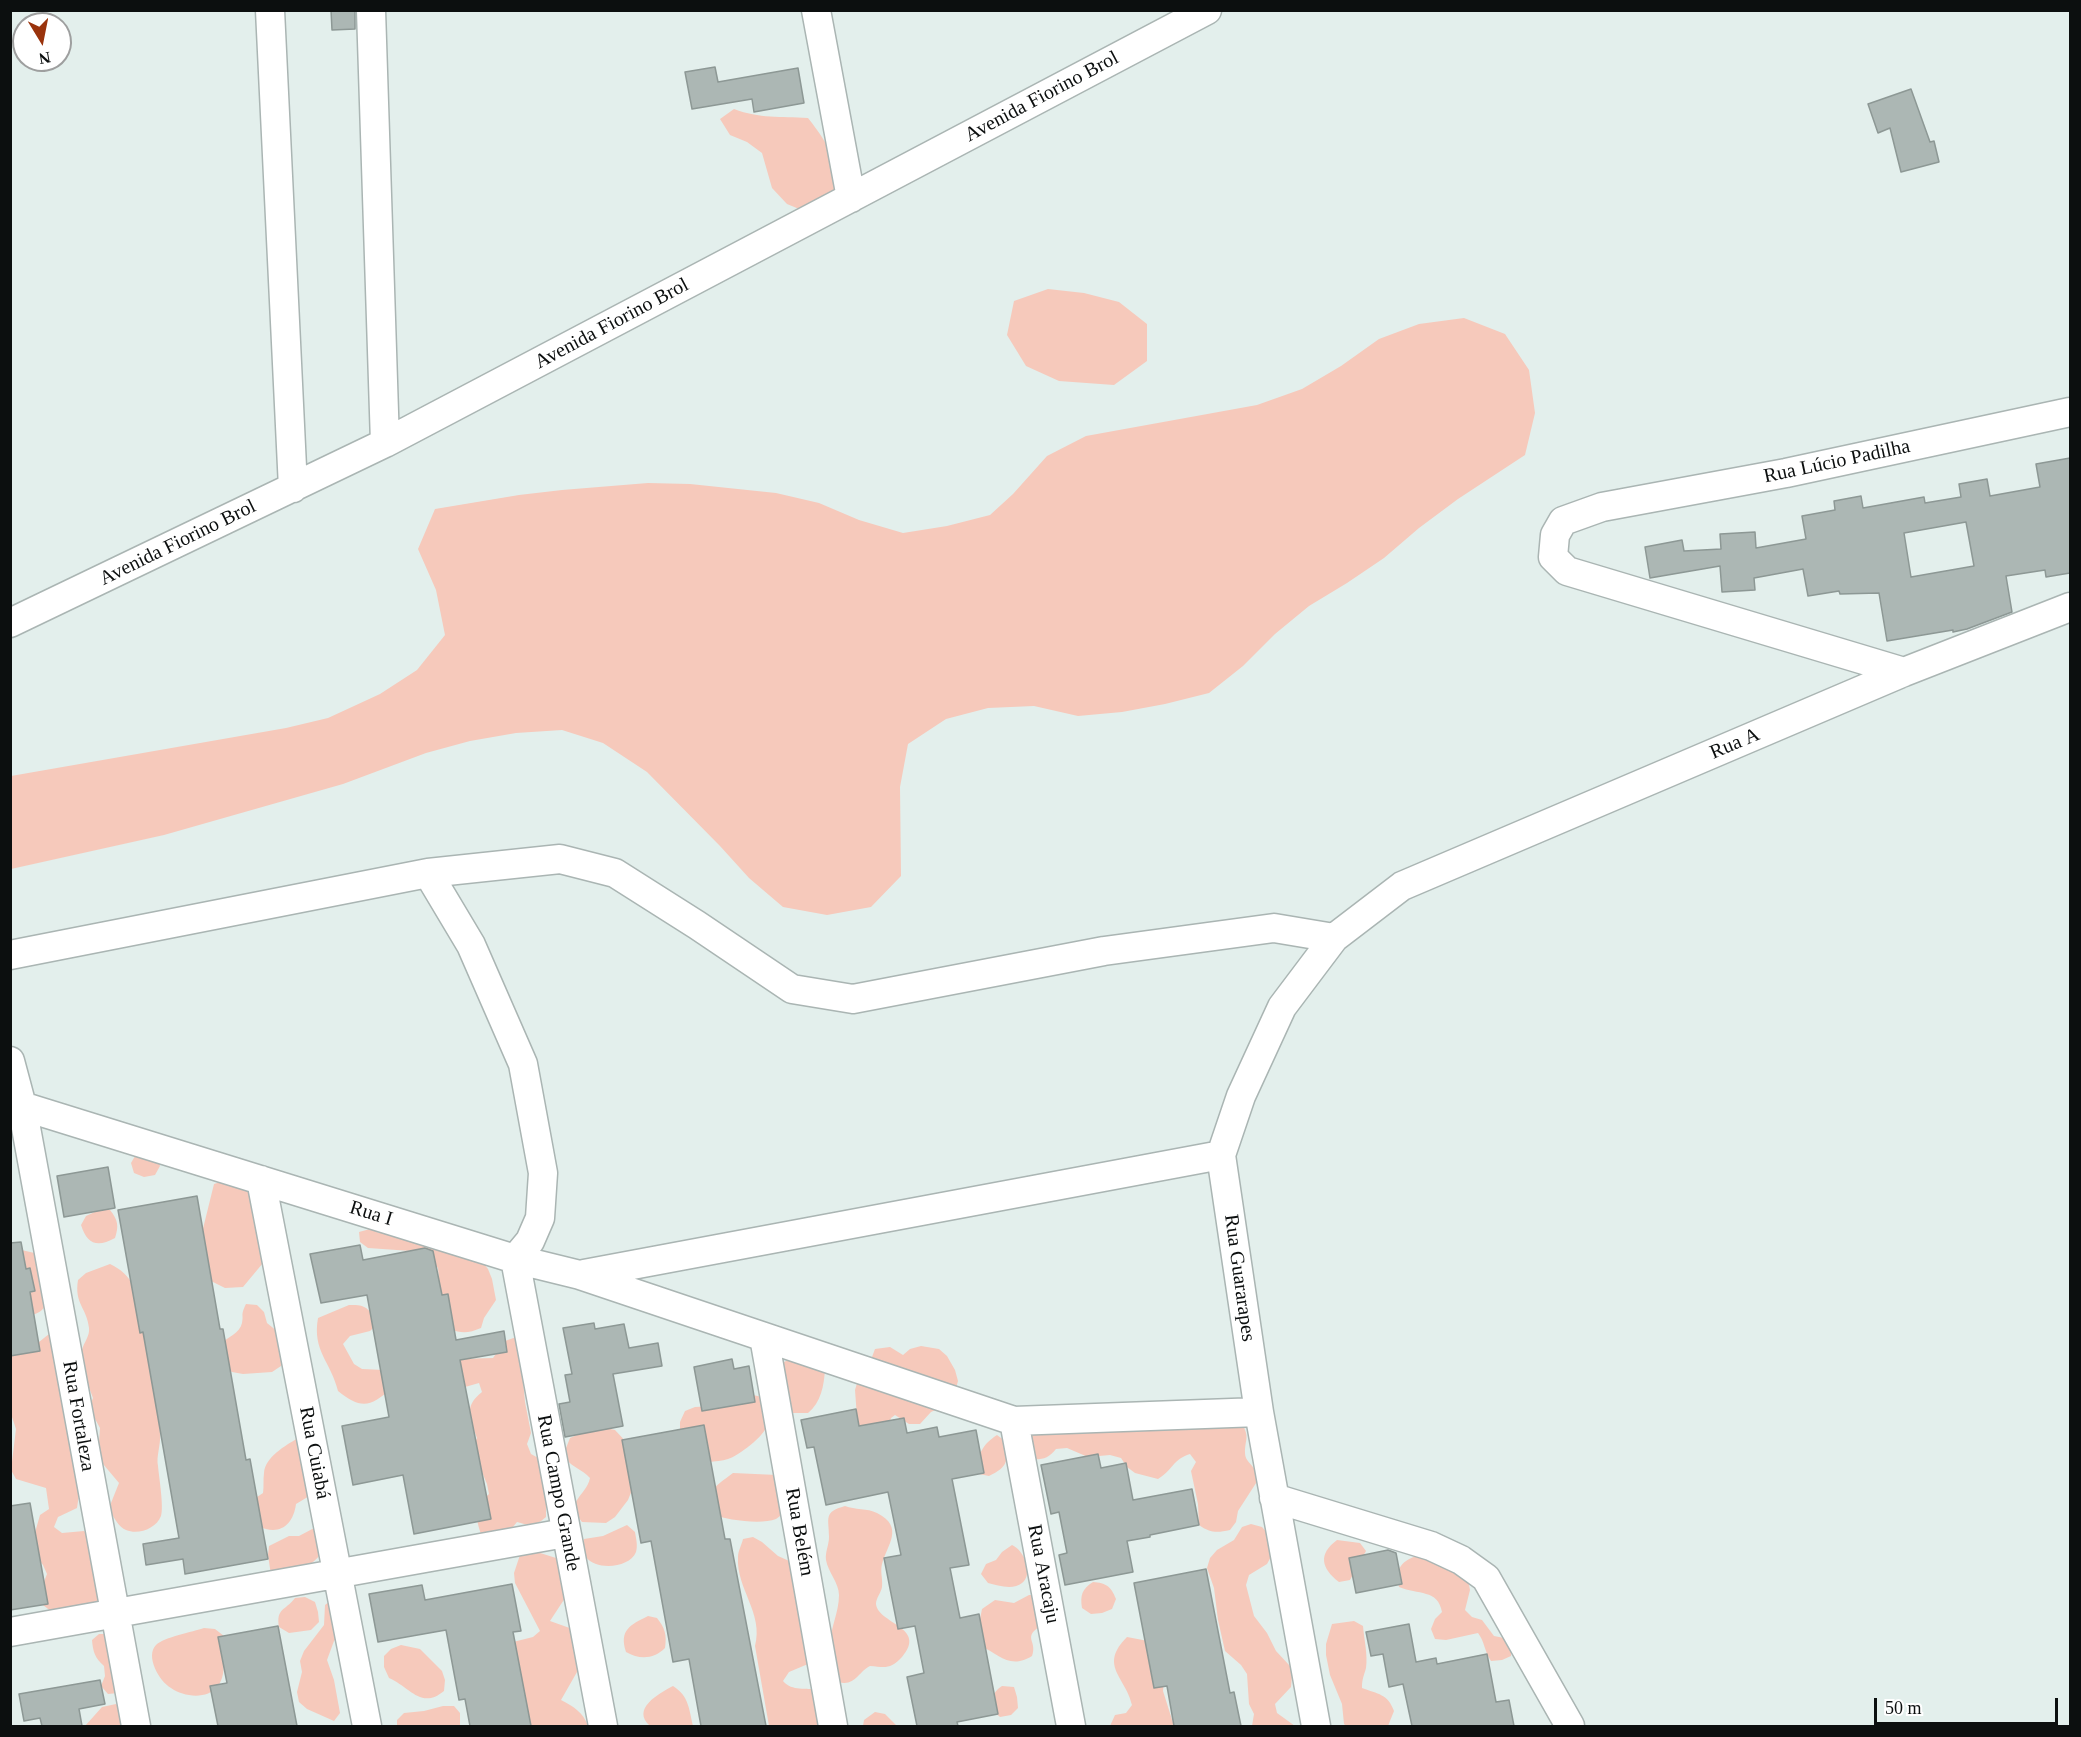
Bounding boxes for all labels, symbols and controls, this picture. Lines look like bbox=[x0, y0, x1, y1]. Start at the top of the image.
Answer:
north arrow bbox=[12, 12, 72, 72]
street label: Avenida Fiorino Brol bbox=[961, 46, 1123, 148]
text: N bbox=[38, 49, 52, 68]
street label: Avenida Fiorino Brol bbox=[531, 273, 693, 375]
street label: Rua Lúcio Padilha bbox=[1762, 435, 1912, 489]
street label: Avenida Fiorino Brol bbox=[96, 495, 260, 591]
street label: Rua A bbox=[1707, 723, 1763, 765]
street label: Rua I bbox=[347, 1196, 395, 1232]
street label: Rua Guararapes bbox=[1218, 1213, 1260, 1343]
street label: Rua Fortaleza bbox=[56, 1359, 100, 1473]
street label: Rua Cuiabá bbox=[293, 1405, 335, 1501]
street label: Rua Campo Grande bbox=[531, 1413, 585, 1573]
street label: Rua Belém bbox=[779, 1486, 819, 1578]
street label: Rua Aracaju bbox=[1022, 1522, 1064, 1626]
scale bar bbox=[1877, 1686, 2062, 1724]
text: 50 m bbox=[1885, 1698, 1922, 1718]

